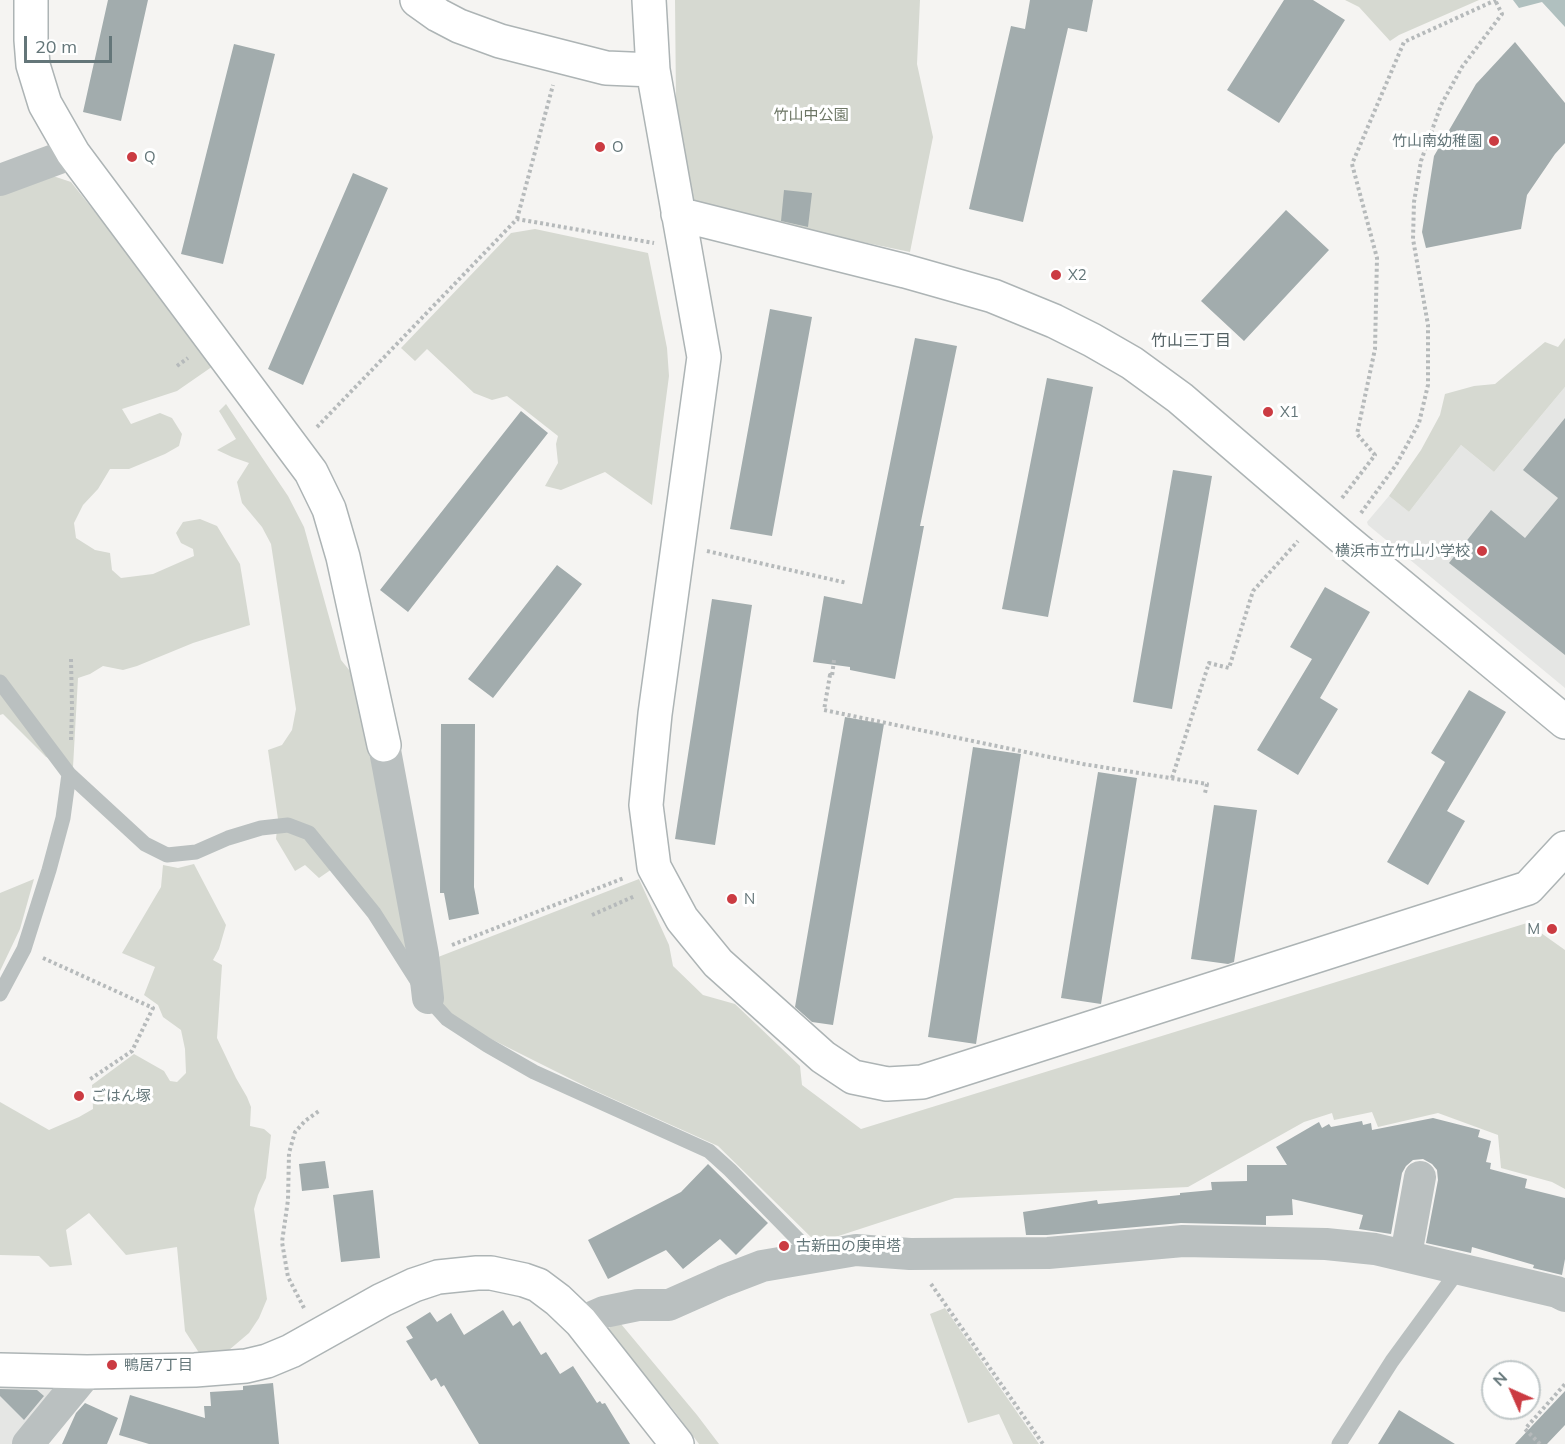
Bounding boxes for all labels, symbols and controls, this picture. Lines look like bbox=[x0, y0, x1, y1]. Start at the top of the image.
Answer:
scale bar bbox=[27, 24, 116, 62]
text: 20 m bbox=[35, 35, 77, 58]
park label: 竹山中公園 bbox=[774, 106, 848, 124]
place label: 竹山南幼稚園 bbox=[1392, 132, 1482, 150]
marker: 竹山南幼稚園 bbox=[1487, 134, 1501, 148]
place label: O bbox=[612, 138, 624, 156]
marker: O bbox=[593, 140, 607, 154]
place label: Q bbox=[144, 148, 156, 166]
marker: Q bbox=[125, 150, 139, 164]
place label: X2 bbox=[1068, 266, 1087, 284]
marker: X2 bbox=[1049, 268, 1063, 282]
district label: 竹山三丁目 bbox=[1151, 331, 1231, 351]
place label: X1 bbox=[1280, 403, 1299, 421]
marker: X1 bbox=[1261, 405, 1275, 419]
place label: 横浜市立竹山小学校 bbox=[1335, 542, 1470, 560]
marker: 横浜市立竹山小学校 bbox=[1475, 544, 1489, 558]
place label: N bbox=[744, 890, 755, 908]
marker: N bbox=[725, 892, 739, 906]
place label: M bbox=[1527, 920, 1540, 938]
marker: M bbox=[1545, 922, 1559, 936]
place label: ごはん塚 bbox=[91, 1087, 151, 1105]
marker: ごはん塚 bbox=[72, 1089, 86, 1103]
place label: 古新田の庚申塔 bbox=[796, 1237, 901, 1255]
marker: 古新田の庚申塔 bbox=[777, 1239, 791, 1253]
place label: 鴨居7丁目 bbox=[124, 1356, 193, 1374]
marker: 鴨居7丁目 bbox=[105, 1358, 119, 1372]
north arrow bbox=[1481, 1360, 1541, 1420]
text: N bbox=[1488, 1367, 1511, 1390]

